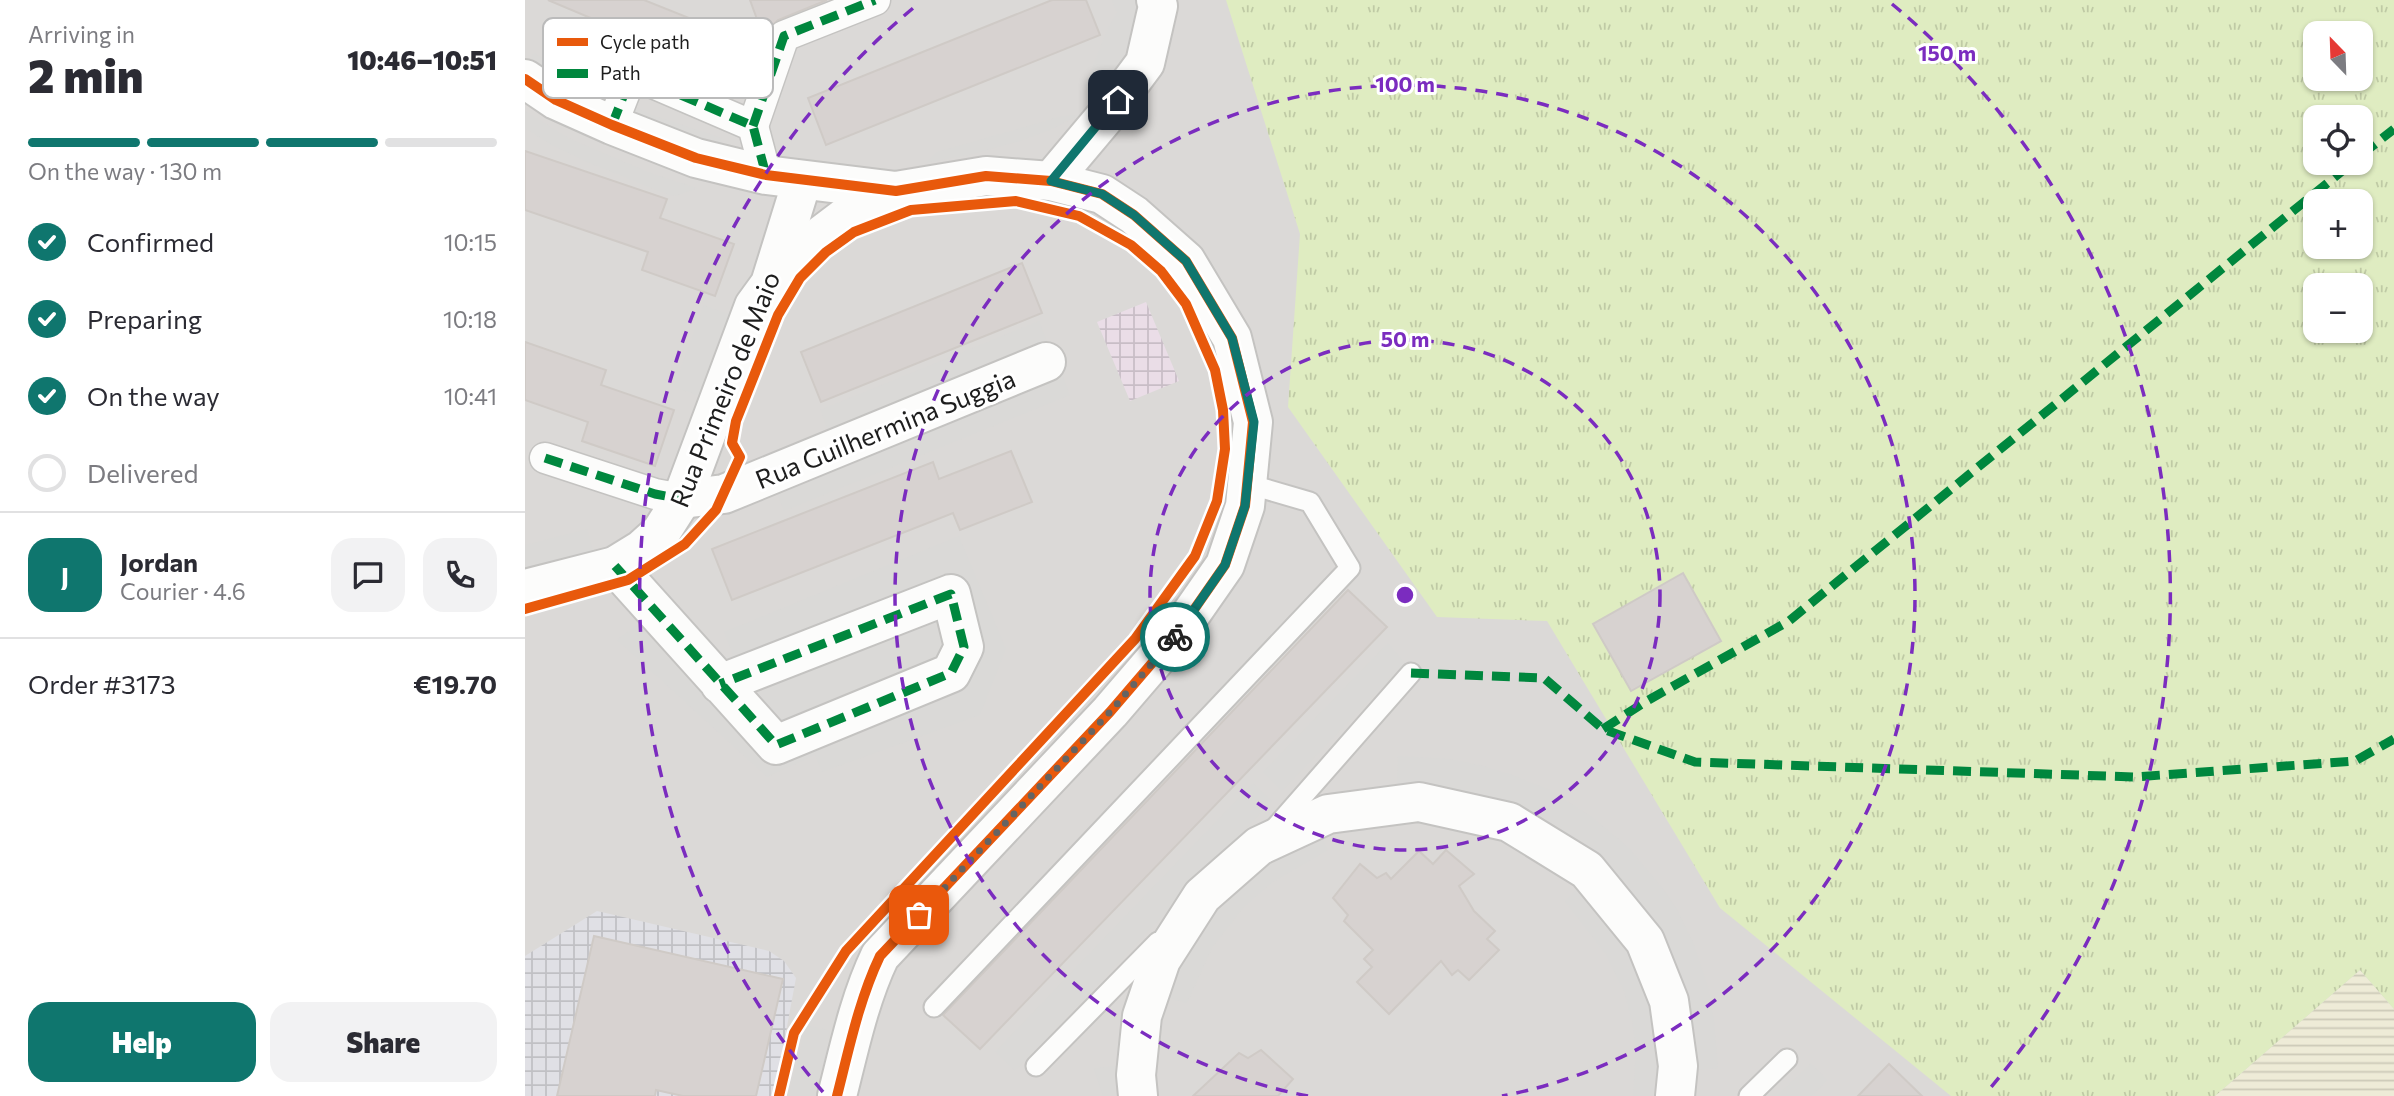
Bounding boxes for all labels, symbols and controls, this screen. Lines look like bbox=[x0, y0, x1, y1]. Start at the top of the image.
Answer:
legend bbox=[543, 18, 773, 98]
text: Arriving in bbox=[28, 20, 135, 48]
north arrow bbox=[2303, 21, 2373, 91]
map controls bbox=[2303, 21, 2373, 343]
text: Cycle path bbox=[600, 30, 690, 53]
text: 150 m bbox=[1918, 40, 1976, 65]
text: 10:46–10:51 bbox=[347, 44, 497, 75]
text: 2 min bbox=[28, 46, 144, 102]
text: Path bbox=[600, 61, 641, 84]
pin bbox=[1088, 70, 1148, 130]
text: 100 m bbox=[1375, 71, 1435, 96]
icon: home bbox=[1099, 81, 1137, 119]
button: locate bbox=[2303, 105, 2373, 175]
text: On the way · 130 m bbox=[28, 157, 222, 185]
button: + bbox=[2303, 189, 2373, 259]
icon: check bbox=[28, 223, 66, 261]
text: Confirmed bbox=[87, 226, 214, 257]
text: 10:15 bbox=[444, 228, 497, 256]
street label: Rua Primeiro de Maio bbox=[663, 267, 785, 511]
button: − bbox=[2303, 273, 2373, 343]
icon: check bbox=[28, 300, 66, 338]
text: Preparing bbox=[87, 303, 202, 334]
text: 10:18 bbox=[443, 305, 497, 333]
text: 50 m bbox=[1381, 326, 1429, 351]
street label: Rua Guilhermina Suggia bbox=[751, 362, 1019, 494]
icon: check bbox=[28, 377, 66, 415]
text: On the way bbox=[87, 380, 220, 411]
text: 10:41 bbox=[444, 382, 497, 410]
text: Delivered bbox=[87, 457, 198, 488]
button: chat bbox=[331, 538, 405, 612]
button: phone bbox=[423, 538, 497, 612]
text: Jordan bbox=[120, 546, 198, 577]
text: J bbox=[61, 560, 69, 591]
text: Courier · 4.6 bbox=[120, 577, 246, 605]
centre of rings bbox=[1393, 583, 1417, 607]
courier bbox=[1140, 602, 1210, 672]
icon: bike bbox=[1156, 618, 1194, 656]
text: Order #3173 bbox=[28, 668, 176, 699]
text: €19.70 bbox=[413, 668, 497, 699]
pin bbox=[889, 885, 949, 945]
icon: bag bbox=[900, 896, 938, 934]
button: Help bbox=[28, 1002, 256, 1082]
button: Share bbox=[270, 1002, 497, 1082]

